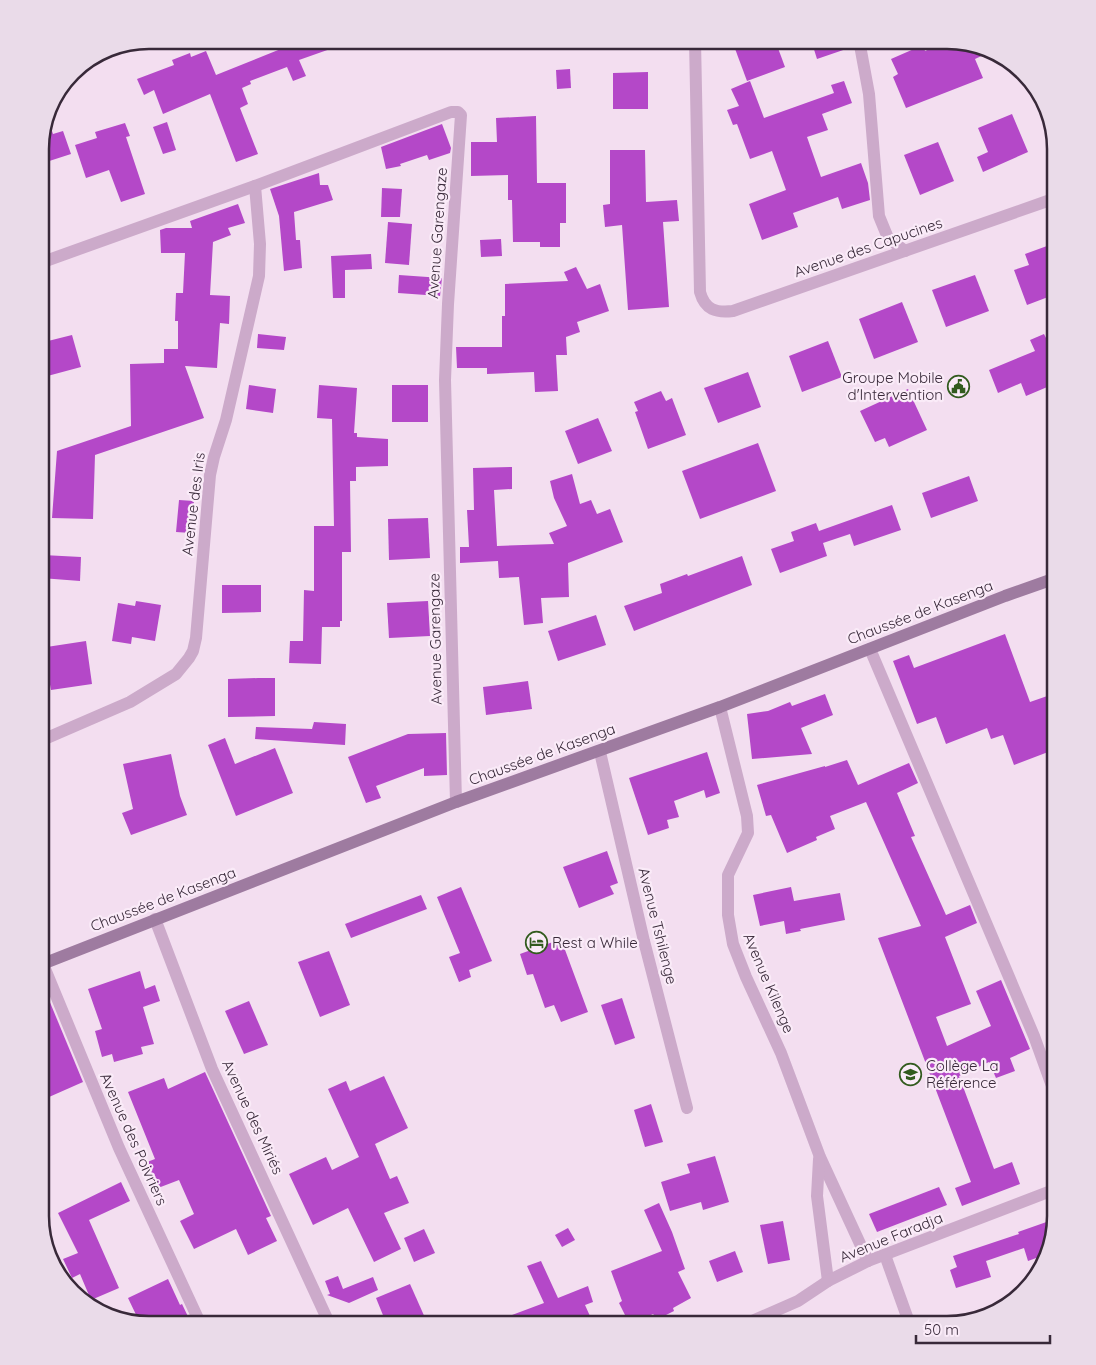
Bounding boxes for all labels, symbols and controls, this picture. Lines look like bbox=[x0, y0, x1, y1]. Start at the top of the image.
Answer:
street label: Avenue Garengaze bbox=[423, 167, 451, 299]
street label: Avenue des Capucines bbox=[791, 213, 945, 281]
place label: Groupe Mobile d'Intervention bbox=[842, 368, 943, 404]
public building icon: Groupe Mobile d'Intervention bbox=[947, 374, 971, 398]
street label: Avenue des Iris bbox=[177, 451, 209, 557]
street label: Avenue Garengaze bbox=[424, 573, 446, 705]
street label: Chaussée de Kasenga bbox=[845, 575, 995, 649]
street label: Chaussée de Kasenga bbox=[466, 719, 618, 789]
street label: Chaussée de Kasenga bbox=[88, 862, 238, 936]
street label: Avenue Tshilenge bbox=[634, 866, 682, 986]
hotel icon: Rest a While bbox=[524, 930, 548, 954]
street label: Avenue Kilenge bbox=[739, 930, 799, 1036]
place label: Rest a While bbox=[552, 933, 638, 952]
place label: Collège La Référence bbox=[926, 1056, 999, 1092]
street label: Avenue des Miriés bbox=[218, 1057, 288, 1177]
school or university icon: Collège La Référence bbox=[898, 1062, 922, 1086]
street label: Avenue des Poivriers bbox=[96, 1070, 172, 1208]
street label: Avenue Faradja bbox=[837, 1208, 945, 1266]
scale bar bbox=[916, 1312, 1050, 1344]
text: 50 m bbox=[924, 1320, 959, 1339]

